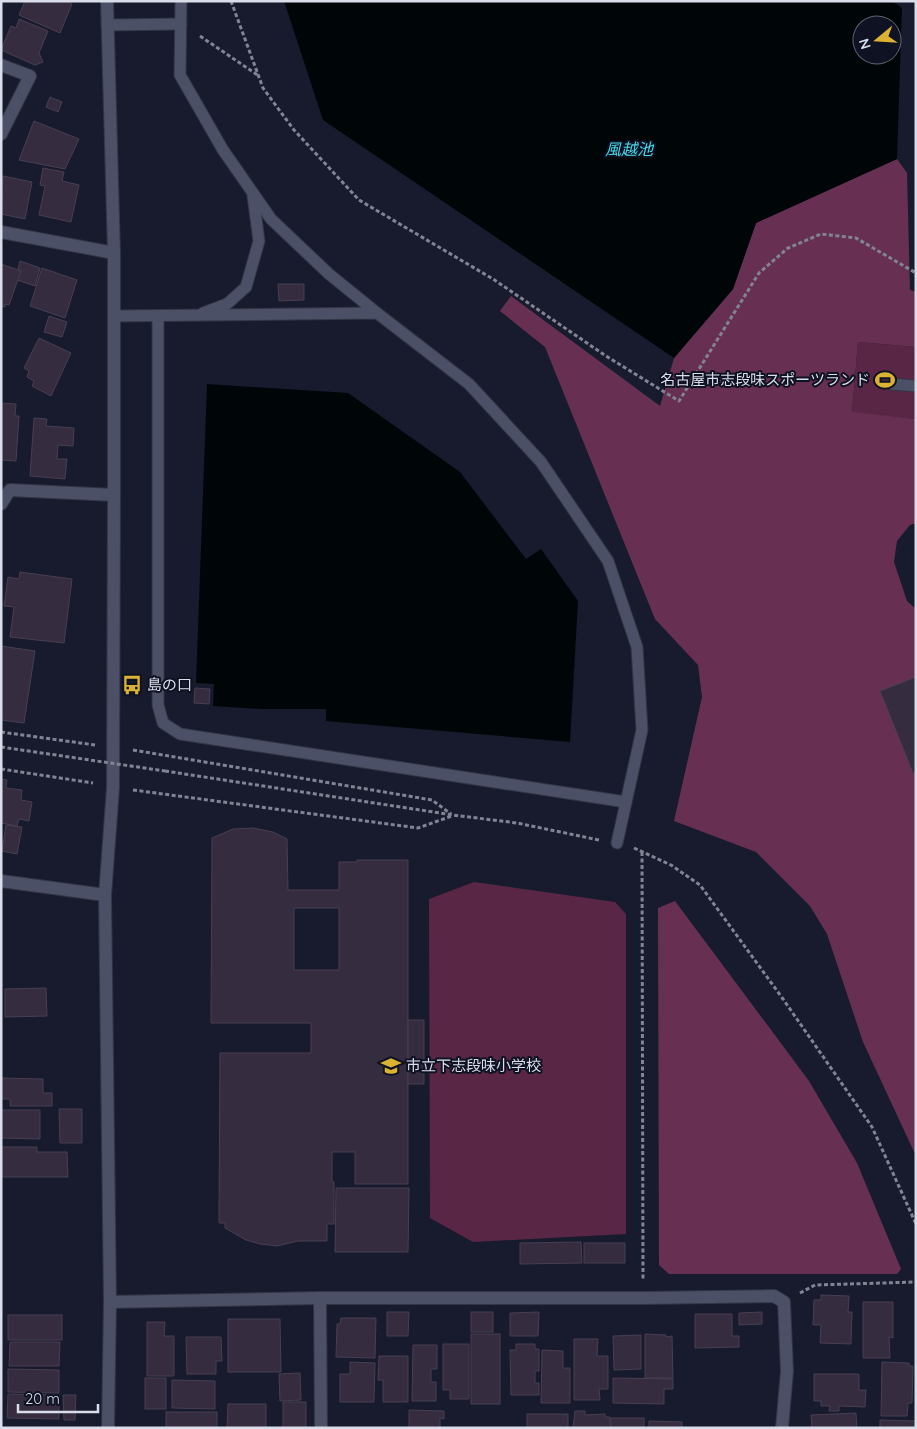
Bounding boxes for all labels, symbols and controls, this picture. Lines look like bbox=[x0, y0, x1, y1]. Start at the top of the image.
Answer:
north arrow bbox=[852, 15, 902, 65]
text: N bbox=[854, 36, 875, 52]
water label: 風越池 bbox=[605, 139, 655, 159]
sports icon: 名古屋市志段味スポーツランド bbox=[874, 369, 896, 391]
place label: 名古屋市志段味スポーツランド bbox=[660, 370, 870, 389]
bus stop icon: 島の口 bbox=[121, 674, 143, 696]
place label: 島の口 bbox=[147, 675, 192, 694]
school or university icon: 市立下志段味小学校 bbox=[380, 1055, 402, 1077]
place label: 市立下志段味小学校 bbox=[406, 1056, 541, 1075]
scale bar bbox=[18, 1382, 98, 1414]
text: 20 m bbox=[25, 1389, 60, 1408]

